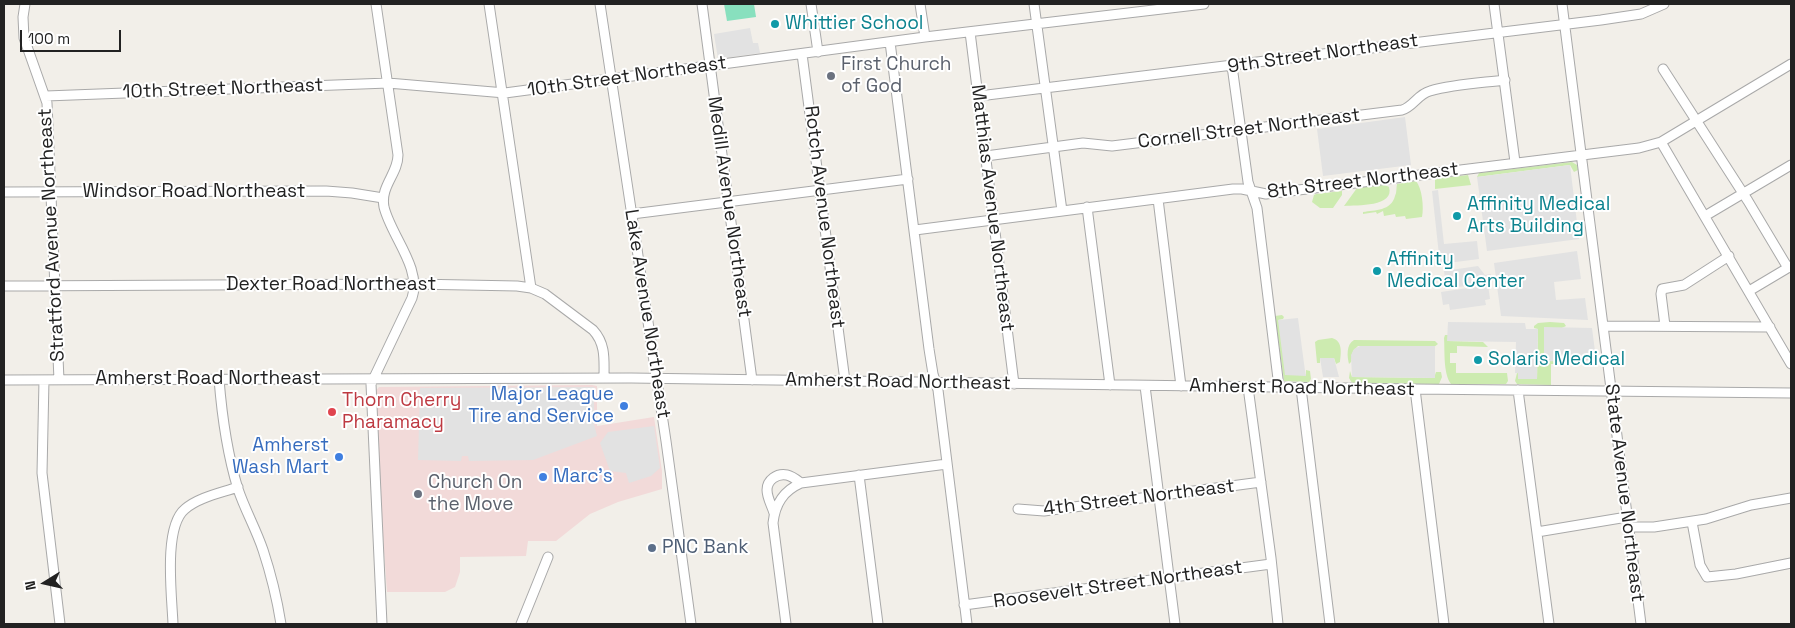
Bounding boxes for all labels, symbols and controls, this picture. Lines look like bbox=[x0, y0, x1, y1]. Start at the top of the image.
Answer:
place label: Whittier School bbox=[785, 13, 924, 35]
marker: Whittier School bbox=[769, 18, 781, 30]
scale bar bbox=[22, 20, 124, 52]
text: 100 m bbox=[28, 29, 70, 48]
street label: 9th Street Northeast bbox=[1226, 29, 1420, 79]
street label: 10th Street Northeast bbox=[526, 52, 728, 102]
place label: First Church of God bbox=[841, 54, 951, 98]
marker: First Church of God bbox=[825, 70, 837, 82]
street label: 10th Street Northeast bbox=[122, 74, 324, 104]
street label: Matthias Avenue Northeast bbox=[966, 83, 1018, 333]
street label: Medill Avenue Northeast bbox=[702, 95, 756, 319]
street label: Rotch Avenue Northeast bbox=[799, 104, 849, 330]
street label: Cornell Street Northeast bbox=[1137, 104, 1361, 154]
street label: Stratford Avenue Northeast bbox=[34, 108, 70, 362]
street label: 8th Street Northeast bbox=[1266, 158, 1460, 204]
street label: Windsor Road Northeast bbox=[82, 181, 306, 203]
place label: Affinity Medical Arts Building bbox=[1467, 194, 1610, 238]
street label: Lake Avenue Northeast bbox=[619, 208, 675, 420]
marker: Affinity Medical Arts Building bbox=[1451, 210, 1463, 222]
place label: Affinity Medical Center bbox=[1387, 249, 1525, 293]
marker: Affinity Medical Center bbox=[1371, 265, 1383, 277]
street label: Dexter Road Northeast bbox=[226, 274, 436, 296]
place label: Solaris Medical bbox=[1488, 349, 1625, 371]
marker: Solaris Medical bbox=[1472, 354, 1484, 366]
street label: Amherst Road Northeast bbox=[95, 368, 321, 390]
street label: Amherst Road Northeast bbox=[785, 369, 1011, 395]
street label: Amherst Road Northeast bbox=[1189, 375, 1415, 401]
street label: State Avenue Northeast bbox=[1599, 383, 1649, 603]
place label: Major League Tire and Service bbox=[468, 384, 614, 428]
place label: Thorn Cherry Pharamacy bbox=[342, 390, 461, 434]
marker: Major League Tire and Service bbox=[618, 400, 630, 412]
marker: Thorn Cherry Pharamacy bbox=[326, 406, 338, 418]
place label: Amherst Wash Mart bbox=[232, 435, 329, 479]
marker: Amherst Wash Mart bbox=[333, 451, 345, 463]
place label: Marc's bbox=[553, 466, 613, 488]
marker: Marc's bbox=[537, 471, 549, 483]
place label: Church On the Move bbox=[428, 472, 522, 516]
street label: 4th Street Northeast bbox=[1042, 475, 1236, 521]
marker: Church On the Move bbox=[412, 488, 424, 500]
place label: PNC Bank bbox=[662, 537, 748, 559]
marker: PNC Bank bbox=[646, 542, 658, 554]
street label: Roosevelt Street Northeast bbox=[992, 556, 1244, 614]
north arrow bbox=[20, 558, 70, 608]
text: N bbox=[21, 579, 40, 592]

